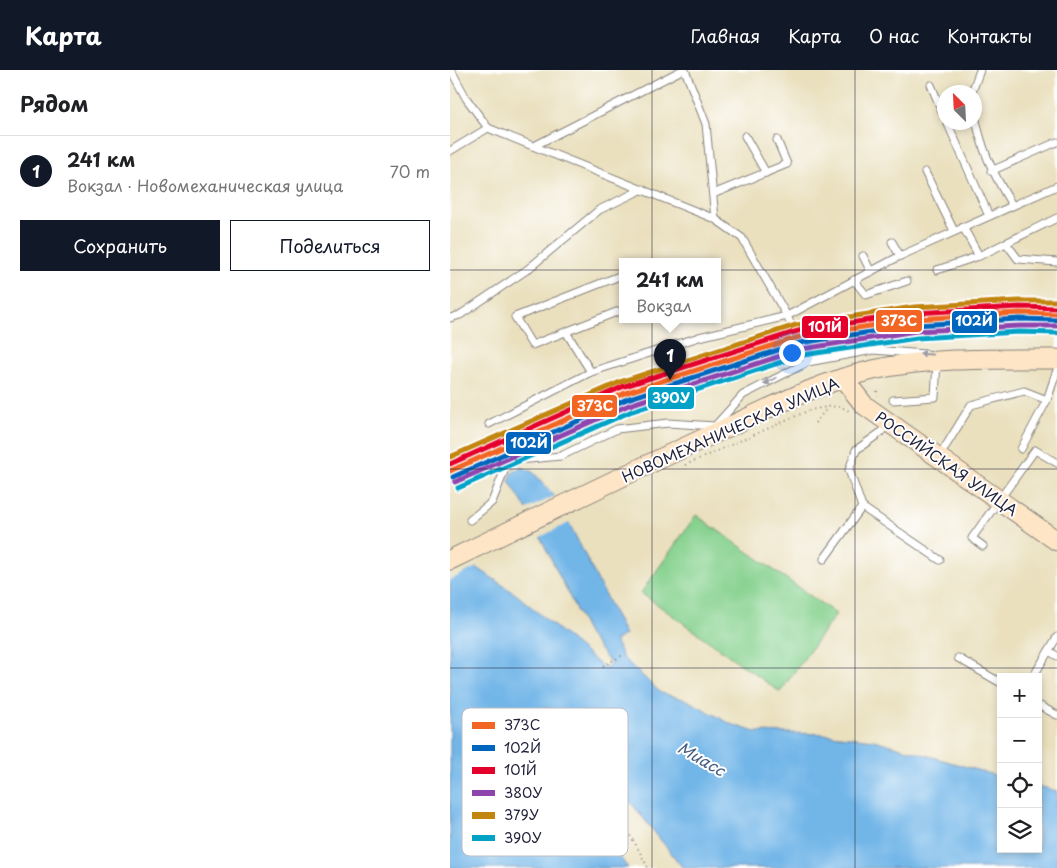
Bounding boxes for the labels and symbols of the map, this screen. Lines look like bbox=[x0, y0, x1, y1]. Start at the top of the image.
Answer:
north arrow bbox=[937, 85, 982, 130]
line badge: 373C bbox=[875, 309, 923, 333]
text: 373C bbox=[881, 310, 917, 331]
line badge: 102Й bbox=[951, 310, 998, 334]
text: 102Й bbox=[955, 310, 993, 331]
line badge: 101Й bbox=[801, 315, 849, 339]
text: 101Й bbox=[808, 316, 842, 337]
pin: 1 bbox=[654, 339, 686, 380]
your location bbox=[779, 340, 805, 366]
one-way arrow bbox=[918, 350, 934, 358]
street label: НОВОМЕХАНИЧЕСКАЯ УЛИЦА bbox=[618, 371, 842, 487]
one-way arrow bbox=[762, 377, 777, 385]
line badge: 390У bbox=[647, 386, 695, 410]
text: 390У bbox=[652, 387, 691, 408]
line badge: 373C bbox=[571, 394, 618, 418]
text: 373C bbox=[577, 395, 613, 416]
street label: РОССИЙСКАЯ УЛИЦА bbox=[871, 405, 1023, 521]
line badge: 102Й bbox=[505, 431, 552, 455]
text: 102Й bbox=[510, 432, 548, 453]
legend bbox=[462, 708, 628, 856]
text: 373C bbox=[504, 714, 540, 735]
water label: Миасс bbox=[674, 735, 732, 782]
text: 102Й bbox=[504, 737, 541, 758]
text: 101Й bbox=[504, 759, 537, 780]
text: 380У bbox=[504, 782, 542, 803]
text: 379У bbox=[504, 804, 539, 825]
text: 390У bbox=[504, 827, 541, 848]

